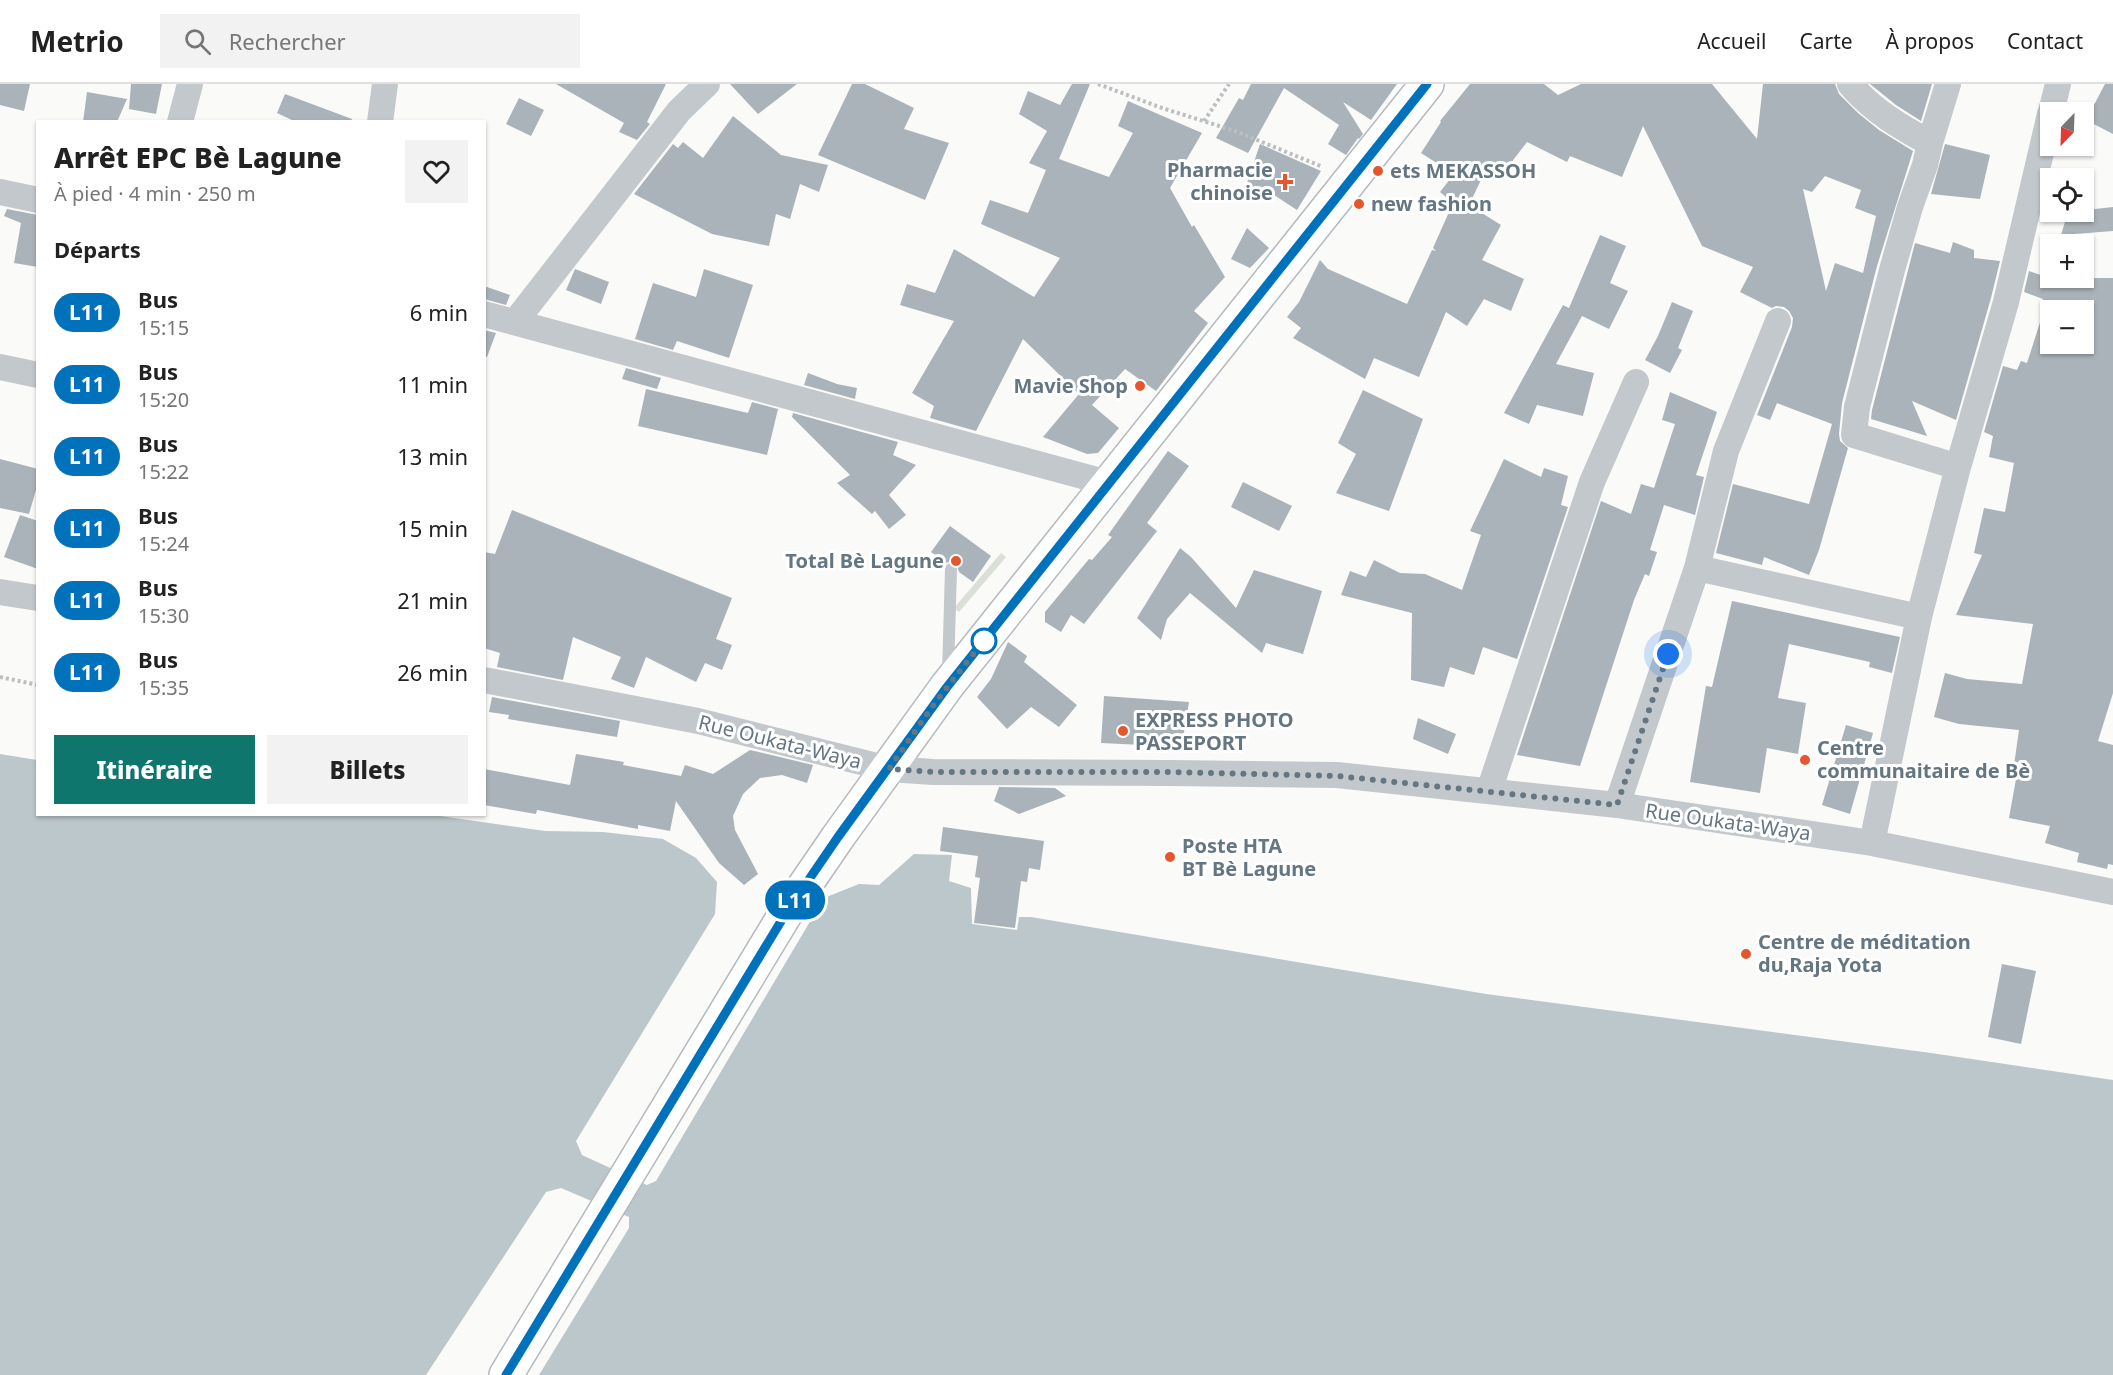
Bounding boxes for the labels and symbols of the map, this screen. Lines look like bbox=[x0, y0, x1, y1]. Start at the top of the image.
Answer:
north arrow bbox=[2040, 102, 2094, 156]
place label: Pharmacie chinoise bbox=[1167, 156, 1273, 206]
place label: ets MEKASSOH bbox=[1390, 157, 1536, 184]
marker: ets MEKASSOH bbox=[1371, 164, 1385, 178]
marker: Pharmacie chinoise bbox=[1278, 175, 1292, 189]
place label: new fashion bbox=[1371, 190, 1492, 217]
marker: new fashion bbox=[1352, 197, 1366, 211]
place label: Mavie Shop bbox=[1013, 372, 1128, 399]
marker: Mavie Shop bbox=[1133, 379, 1147, 393]
place label: Total Bè Lagune bbox=[785, 547, 944, 574]
marker: Total Bè Lagune bbox=[949, 554, 963, 568]
unlabelled marker bbox=[971, 628, 997, 654]
your location bbox=[1653, 639, 1683, 669]
place label: EXPRESS PHOTO PASSEPORT bbox=[1135, 706, 1293, 756]
street label: Rue Oukata-Waya bbox=[696, 708, 864, 775]
marker: EXPRESS PHOTO PASSEPORT bbox=[1116, 724, 1130, 738]
place label: Centre communaitaire de Bè bbox=[1817, 734, 2030, 784]
marker: Centre communaitaire de Bè bbox=[1798, 753, 1812, 767]
street label: Rue Oukata-Waya bbox=[1644, 797, 1813, 846]
place label: Poste HTA BT Bè Lagune bbox=[1182, 832, 1316, 882]
marker: Poste HTA BT Bè Lagune bbox=[1163, 850, 1177, 864]
line badge: L11 bbox=[760, 880, 830, 920]
place label: Centre de méditation du,Raja Yota bbox=[1758, 928, 1971, 978]
marker: Centre de méditation du,Raja Yota bbox=[1739, 947, 1753, 961]

